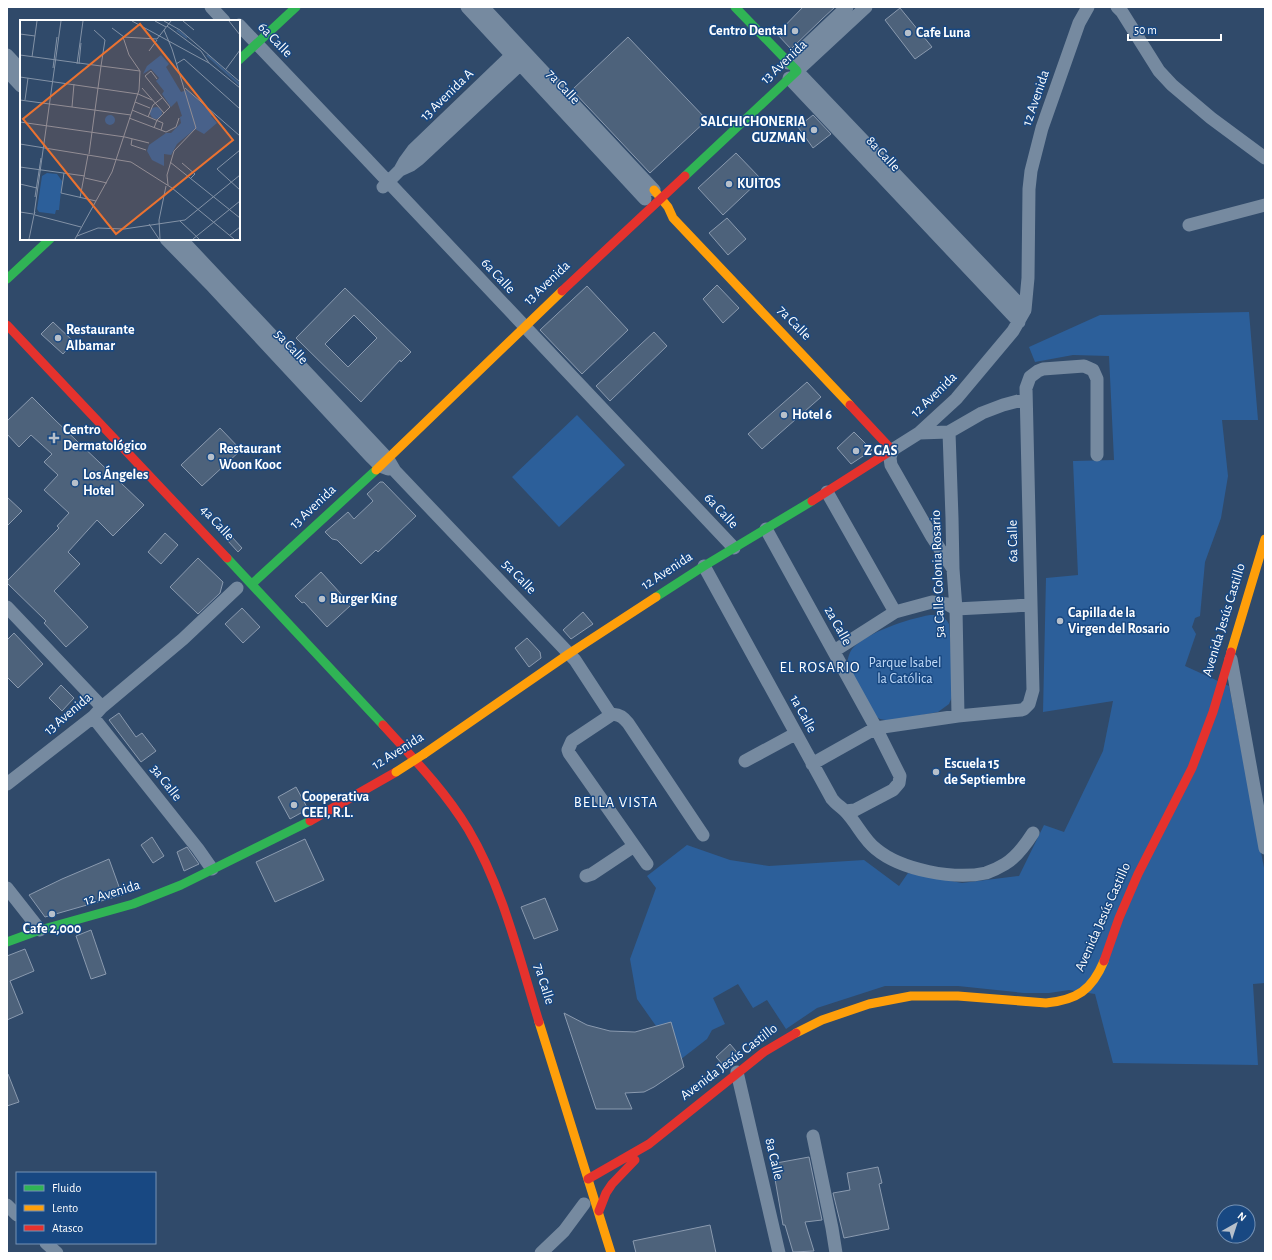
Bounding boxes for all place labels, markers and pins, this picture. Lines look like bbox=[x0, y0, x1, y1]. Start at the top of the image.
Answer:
place label: Centro Dental bbox=[709, 24, 787, 38]
marker: Centro Dental bbox=[790, 26, 800, 36]
place label: Cafe Luna bbox=[916, 26, 971, 40]
marker: Cafe Luna bbox=[903, 28, 913, 38]
place label: SALCHICHONERIA GUZMAN bbox=[701, 115, 807, 145]
marker: SALCHICHONERIA GUZMAN bbox=[809, 125, 819, 135]
place label: KUITOS bbox=[737, 177, 781, 191]
marker: KUITOS bbox=[724, 179, 734, 189]
place label: Restaurante Albamar bbox=[66, 323, 135, 353]
marker: Restaurante Albamar bbox=[53, 333, 63, 343]
place label: Hotel 6 bbox=[792, 408, 832, 422]
marker: Hotel 6 bbox=[779, 410, 789, 420]
place label: Centro Dermatológico bbox=[63, 423, 147, 453]
marker: Centro Dermatológico bbox=[48, 432, 60, 444]
place label: Restaurant Woon Kooc bbox=[219, 442, 282, 472]
place label: Z GAS bbox=[864, 444, 897, 458]
marker: Z GAS bbox=[851, 446, 861, 456]
marker: Restaurant Woon Kooc bbox=[206, 452, 216, 462]
place label: Los Ángeles Hotel bbox=[83, 465, 148, 498]
marker: Los Ángeles Hotel bbox=[70, 478, 80, 488]
place label: Burger King bbox=[330, 592, 398, 606]
marker: Burger King bbox=[317, 594, 327, 604]
place label: Capilla de la Virgen del Rosario bbox=[1068, 606, 1170, 636]
marker: Capilla de la Virgen del Rosario bbox=[1055, 616, 1065, 626]
place label: Escuela 15 de Septiembre bbox=[944, 757, 1026, 787]
marker: Escuela 15 de Septiembre bbox=[931, 767, 941, 777]
place label: Cooperativa CEEI, R.L. bbox=[302, 790, 370, 820]
marker: Cooperativa CEEI, R.L. bbox=[289, 800, 299, 810]
marker: Cafe 2,000 bbox=[47, 909, 57, 919]
place label: Cafe 2,000 bbox=[23, 922, 81, 936]

